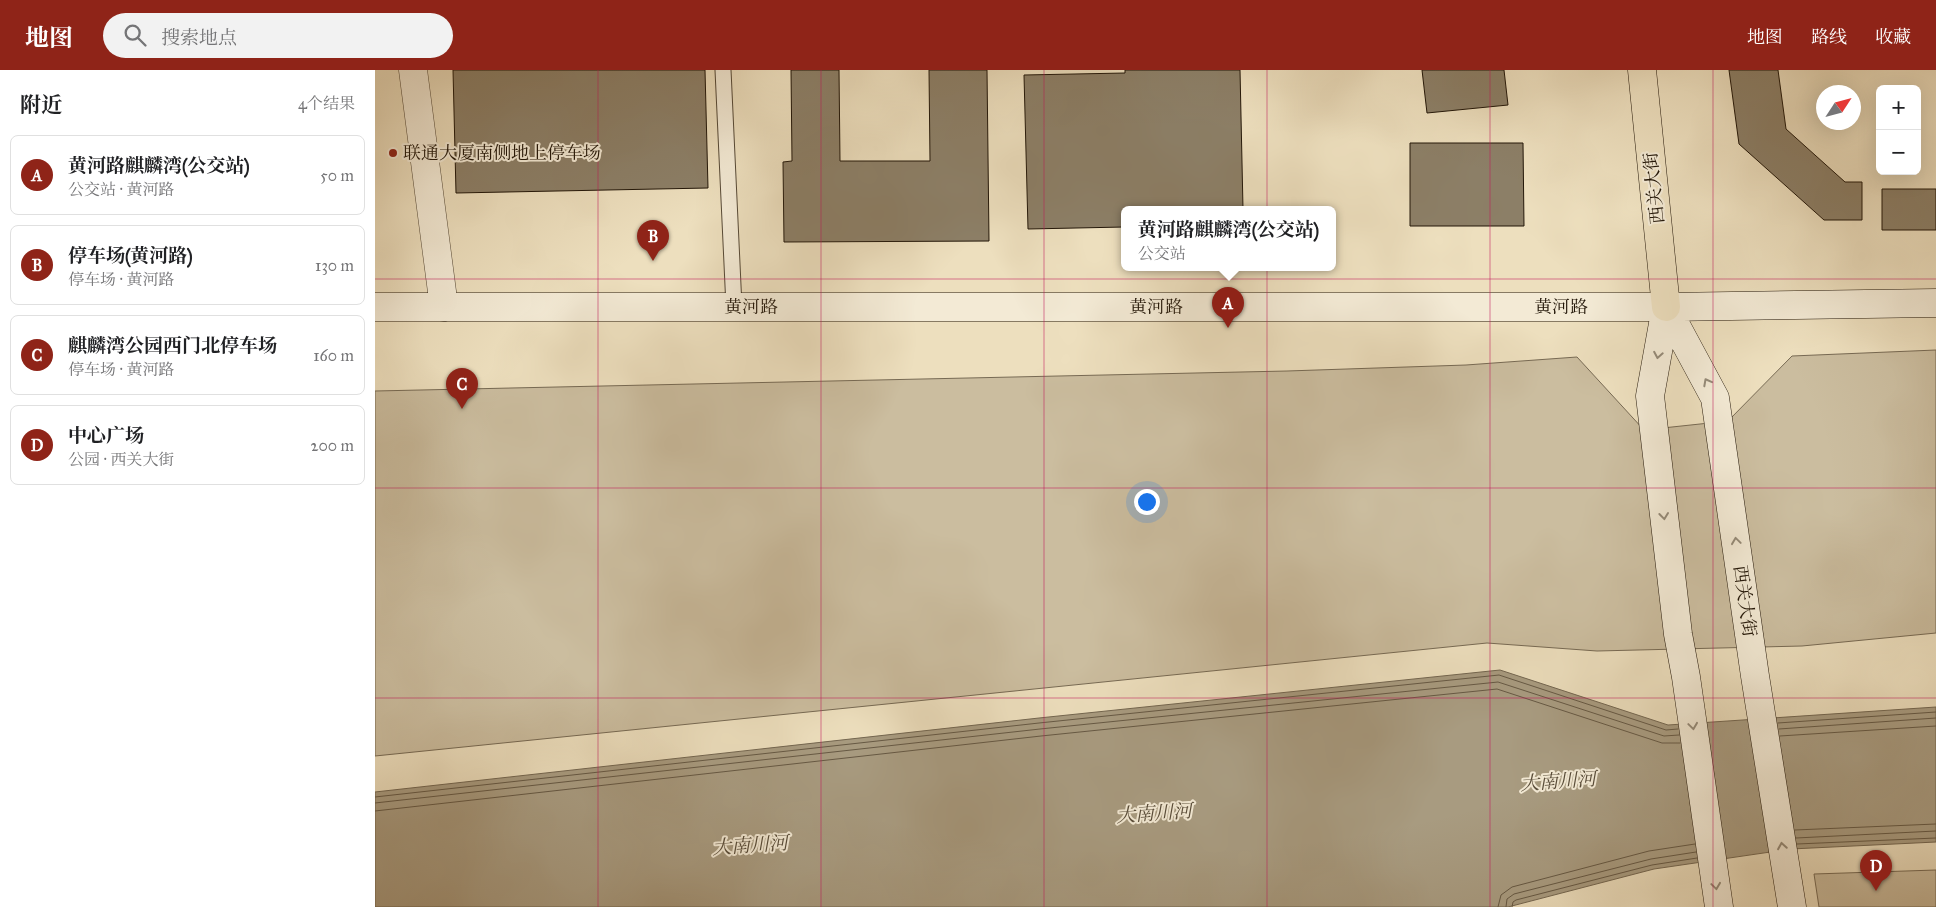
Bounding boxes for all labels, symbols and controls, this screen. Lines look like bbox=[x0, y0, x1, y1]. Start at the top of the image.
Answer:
search box bbox=[103, 13, 453, 58]
icon: search bbox=[121, 21, 149, 49]
text: 地图 bbox=[25, 23, 73, 53]
text: 搜索地点 bbox=[161, 26, 237, 49]
text: 地图 bbox=[1747, 26, 1783, 48]
text: 路线 bbox=[1811, 26, 1847, 48]
text: 收藏 bbox=[1875, 26, 1911, 48]
north arrow bbox=[1816, 85, 1861, 130]
map controls bbox=[1876, 85, 1921, 175]
button: + bbox=[1876, 85, 1921, 130]
text: 附近 bbox=[20, 92, 62, 118]
text: 4个结果 bbox=[298, 94, 355, 113]
button: − bbox=[1876, 130, 1921, 175]
place label: 联通大厦南侧地上停车场 bbox=[403, 142, 601, 164]
marker: 联通大厦南侧地上停车场 bbox=[387, 147, 399, 159]
street label: 西关大街 bbox=[1639, 151, 1669, 225]
text: 黄河路麒麟湾(公交站) bbox=[68, 154, 250, 177]
text: A bbox=[32, 166, 42, 185]
text: 50 m bbox=[320, 166, 354, 185]
text: 公交站 · 黄河路 bbox=[68, 180, 174, 199]
popup bbox=[1121, 206, 1336, 271]
text: 黄河路麒麟湾(公交站) bbox=[1138, 218, 1319, 241]
pin: B bbox=[637, 220, 669, 261]
text: 停车场(黄河路) bbox=[68, 244, 193, 267]
text: 公交站 bbox=[1138, 244, 1186, 263]
text: B bbox=[32, 256, 42, 275]
text: 130 m bbox=[315, 256, 354, 275]
text: 停车场 · 黄河路 bbox=[68, 270, 174, 289]
pin: A bbox=[1212, 287, 1244, 328]
street label: 黄河路 bbox=[724, 296, 778, 318]
street label: 黄河路 bbox=[1129, 296, 1183, 318]
street label: 黄河路 bbox=[1534, 296, 1588, 318]
text: 麒麟湾公园西门北停车场 bbox=[68, 334, 277, 357]
text: C bbox=[32, 346, 42, 365]
text: 160 m bbox=[313, 346, 354, 365]
one-way arrow bbox=[1653, 350, 1663, 359]
text: 停车场 · 黄河路 bbox=[68, 360, 174, 379]
pin: C bbox=[446, 368, 478, 409]
one-way arrow bbox=[1703, 378, 1713, 387]
text: 中心广场 bbox=[68, 424, 144, 447]
text: D bbox=[31, 436, 43, 455]
text: 200 m bbox=[311, 436, 354, 455]
text: 公园 · 西关大街 bbox=[68, 450, 174, 469]
your location bbox=[1134, 489, 1160, 515]
one-way arrow bbox=[1658, 512, 1669, 520]
one-way arrow bbox=[1731, 536, 1742, 544]
street label: 西关大街 bbox=[1729, 564, 1761, 638]
one-way arrow bbox=[1687, 722, 1698, 730]
water label: 大南川河 bbox=[1519, 767, 1600, 795]
water label: 大南川河 bbox=[1115, 799, 1196, 827]
water label: 大南川河 bbox=[711, 831, 792, 859]
one-way arrow bbox=[1778, 842, 1788, 850]
pin: D bbox=[1860, 850, 1892, 891]
one-way arrow bbox=[1711, 882, 1721, 891]

